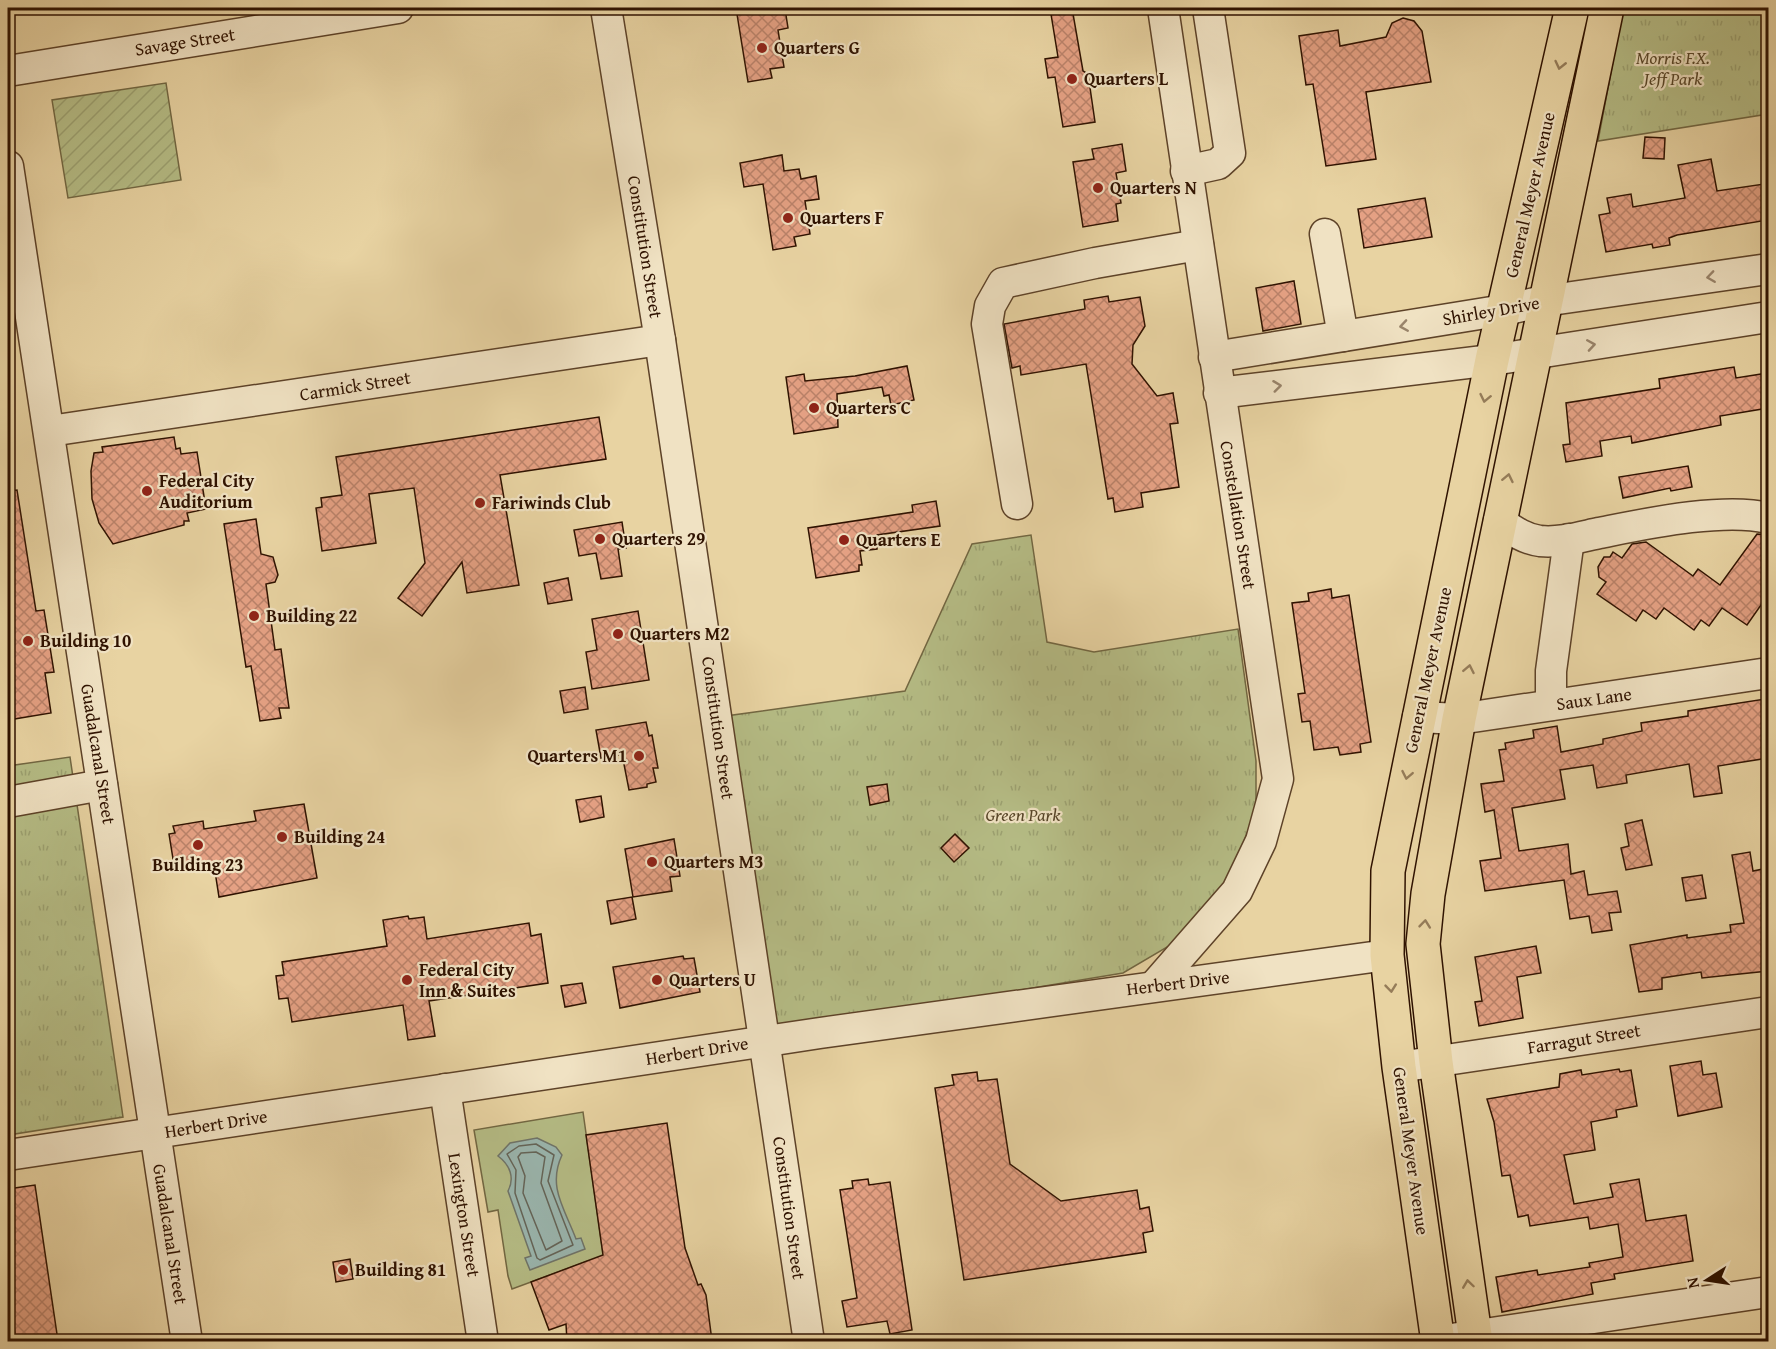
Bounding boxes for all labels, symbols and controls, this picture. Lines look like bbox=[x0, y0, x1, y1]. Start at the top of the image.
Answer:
street label: Savage Street bbox=[133, 20, 238, 63]
place label: Quarters G bbox=[774, 34, 860, 61]
marker: Quarters G bbox=[755, 41, 769, 55]
park label: Morris F.X. Jeff Park bbox=[1636, 44, 1710, 92]
one-way arrow bbox=[1554, 60, 1567, 70]
place label: Quarters L bbox=[1084, 65, 1169, 92]
marker: Quarters L bbox=[1065, 72, 1079, 86]
street label: General Meyer Avenue bbox=[1497, 109, 1562, 280]
street label: Constitution Street bbox=[621, 174, 670, 321]
place label: Quarters N bbox=[1110, 174, 1197, 201]
marker: Quarters N bbox=[1091, 181, 1105, 195]
place label: Quarters F bbox=[800, 204, 884, 231]
marker: Quarters F bbox=[781, 211, 795, 225]
one-way arrow bbox=[1706, 271, 1715, 283]
street label: Shirley Drive bbox=[1440, 289, 1542, 332]
one-way arrow bbox=[1400, 320, 1409, 332]
one-way arrow bbox=[1586, 339, 1596, 351]
street label: Carmick Street bbox=[298, 363, 413, 408]
one-way arrow bbox=[1272, 380, 1282, 393]
one-way arrow bbox=[1479, 393, 1492, 403]
place label: Quarters C bbox=[826, 394, 911, 421]
marker: Quarters C bbox=[807, 401, 821, 415]
street label: Constellation Street bbox=[1213, 439, 1264, 592]
place label: Federal City Auditorium bbox=[159, 467, 255, 515]
one-way arrow bbox=[1501, 474, 1514, 484]
marker: Federal City Auditorium bbox=[140, 484, 154, 498]
place label: Fariwinds Club bbox=[492, 489, 611, 516]
marker: Fariwinds Club bbox=[473, 496, 487, 510]
place label: Quarters 29 bbox=[612, 525, 705, 552]
place label: Quarters E bbox=[856, 526, 941, 553]
marker: Quarters 29 bbox=[593, 532, 607, 546]
marker: Quarters E bbox=[837, 533, 851, 547]
street label: General Meyer Avenue bbox=[1397, 584, 1458, 756]
place label: Building 22 bbox=[266, 602, 357, 629]
marker: Building 22 bbox=[247, 609, 261, 623]
place label: Quarters M2 bbox=[630, 620, 730, 647]
place label: Building 10 bbox=[40, 627, 131, 654]
marker: Quarters M2 bbox=[611, 627, 625, 641]
marker: Building 10 bbox=[21, 634, 35, 648]
street label: Constitution Street bbox=[695, 655, 742, 802]
one-way arrow bbox=[1462, 665, 1475, 675]
street label: Saux Lane bbox=[1554, 680, 1633, 717]
street label: Guadalcanal Street bbox=[74, 682, 123, 827]
place label: Quarters M1 bbox=[527, 742, 627, 769]
marker: Quarters M1 bbox=[632, 749, 646, 763]
one-way arrow bbox=[1401, 769, 1414, 779]
park label: Green Park bbox=[985, 801, 1061, 828]
place label: Building 24 bbox=[294, 823, 385, 850]
marker: Building 24 bbox=[275, 830, 289, 844]
marker: Building 23 bbox=[191, 838, 205, 852]
place label: Quarters M3 bbox=[664, 848, 764, 875]
place label: Building 23 bbox=[152, 851, 244, 878]
marker: Quarters M3 bbox=[645, 855, 659, 869]
one-way arrow bbox=[1418, 919, 1431, 928]
place label: Federal City Inn & Suites bbox=[419, 956, 516, 1004]
street label: Herbert Drive bbox=[1125, 963, 1231, 1002]
place label: Quarters U bbox=[669, 966, 756, 993]
marker: Federal City Inn & Suites bbox=[400, 973, 414, 987]
marker: Quarters U bbox=[650, 973, 664, 987]
one-way arrow bbox=[1384, 984, 1396, 993]
street label: Farragut Street bbox=[1525, 1016, 1643, 1061]
street label: Herbert Drive bbox=[644, 1029, 750, 1072]
street label: General Meyer Avenue bbox=[1386, 1065, 1437, 1237]
street label: Herbert Drive bbox=[163, 1102, 269, 1145]
street label: Constitution Street bbox=[766, 1135, 813, 1282]
street label: Lexington Street bbox=[441, 1151, 488, 1280]
street label: Guadalcanal Street bbox=[146, 1162, 195, 1307]
north arrow bbox=[1677, 1250, 1737, 1310]
place label: Building 81 bbox=[355, 1256, 446, 1283]
marker: Building 81 bbox=[336, 1263, 350, 1277]
text: N bbox=[1679, 1275, 1705, 1291]
one-way arrow bbox=[1462, 1279, 1474, 1288]

